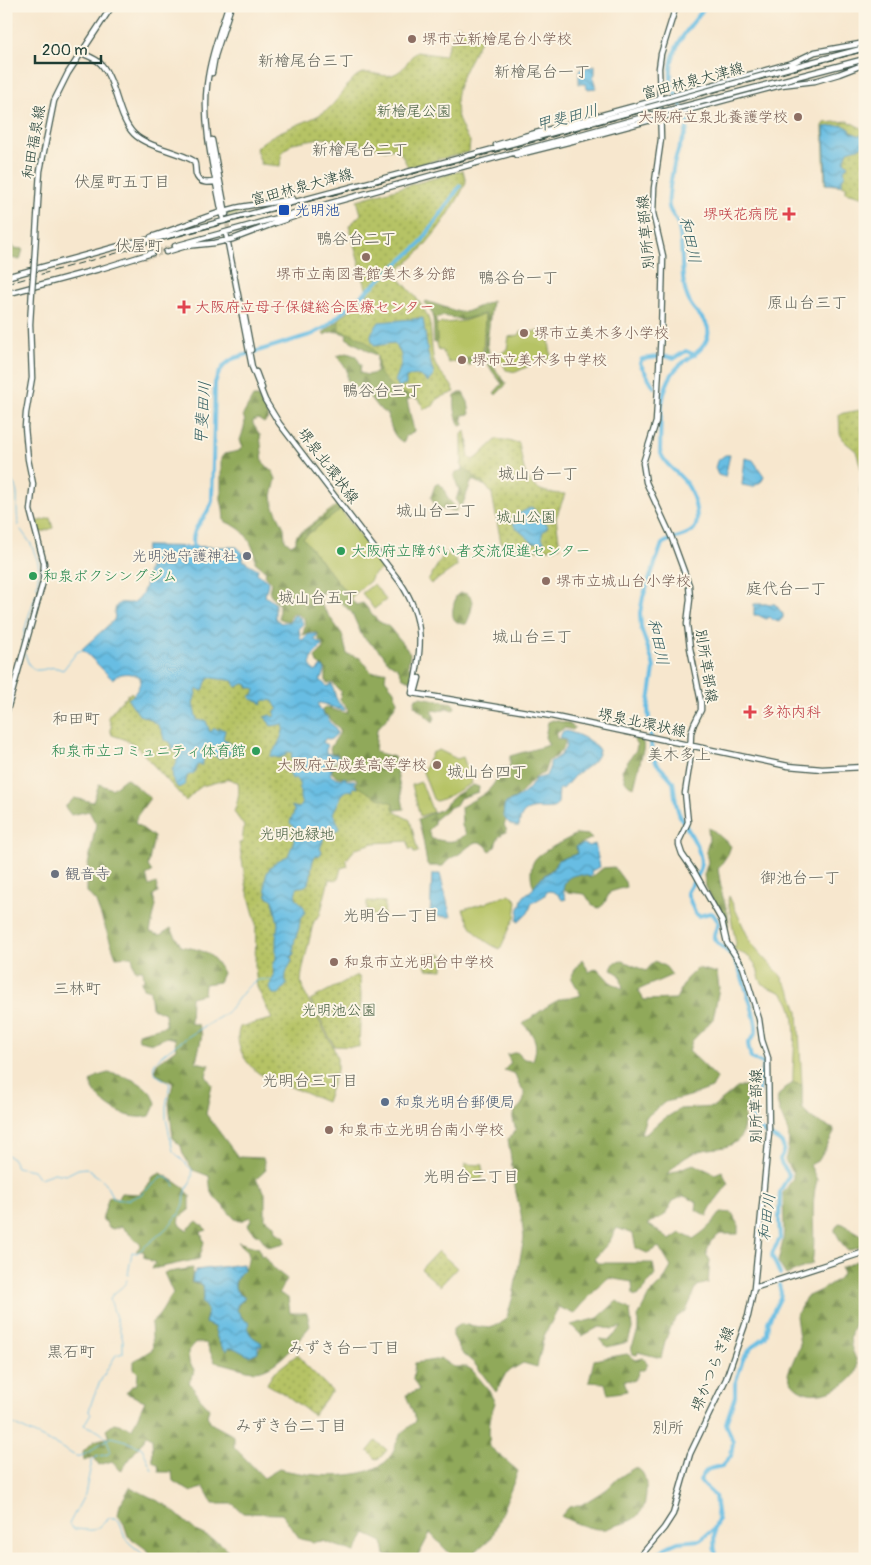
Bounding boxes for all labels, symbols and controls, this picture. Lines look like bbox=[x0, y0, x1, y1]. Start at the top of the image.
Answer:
place label: 堺市立新檜尾台小学校 bbox=[422, 30, 572, 49]
scale bar bbox=[35, 32, 101, 64]
marker: 堺市立新檜尾台小学校 bbox=[406, 33, 418, 45]
text: 200 m bbox=[42, 41, 87, 60]
district label: 新檜尾台三丁 bbox=[258, 51, 354, 71]
street label: 富田林泉大津線 bbox=[640, 58, 746, 104]
district label: 新檜尾台一丁 bbox=[494, 62, 590, 82]
water label: 甲斐田川 bbox=[533, 100, 601, 136]
park label: 新檜尾公園 bbox=[376, 102, 452, 121]
street label: 和田福泉線 bbox=[18, 103, 50, 181]
place label: 大阪府立泉北養護学校 bbox=[638, 108, 788, 127]
marker: 大阪府立泉北養護学校 bbox=[792, 111, 804, 123]
district label: 新檜尾台二丁 bbox=[312, 140, 408, 160]
street label: 富田林泉大津線 bbox=[249, 164, 355, 210]
district label: 伏屋町五丁目 bbox=[74, 172, 170, 192]
street label: 別所草部線 bbox=[633, 194, 659, 270]
place label: 光明池 bbox=[295, 201, 340, 220]
marker: 光明池 bbox=[277, 203, 291, 217]
place label: 堺咲花病院 bbox=[703, 205, 778, 224]
marker: 堺咲花病院 bbox=[782, 207, 796, 221]
water label: 和田川 bbox=[675, 214, 705, 266]
district label: 鴨谷台二丁 bbox=[316, 229, 396, 249]
district label: 伏屋町 bbox=[115, 236, 163, 256]
marker: 堺市立南図書館美木多分館 bbox=[360, 251, 372, 263]
place label: 堺市立南図書館美木多分館 bbox=[276, 265, 456, 284]
district label: 鴨谷台一丁 bbox=[478, 268, 558, 288]
district label: 原山台三丁 bbox=[767, 293, 847, 313]
place label: 大阪府立母子保健総合医療センター bbox=[195, 298, 434, 317]
marker: 大阪府立母子保健総合医療センター bbox=[177, 300, 191, 314]
place label: 堺市立美木多小学校 bbox=[534, 324, 669, 343]
marker: 堺市立美木多小学校 bbox=[518, 327, 530, 339]
place label: 堺市立美木多中学校 bbox=[472, 351, 607, 370]
marker: 堺市立美木多中学校 bbox=[456, 354, 468, 366]
water label: 甲斐田川 bbox=[191, 380, 215, 446]
district label: 鴨谷台三丁 bbox=[342, 381, 422, 401]
street label: 堺泉北環状線 bbox=[293, 424, 363, 508]
district label: 城山台一丁 bbox=[498, 464, 578, 484]
district label: 城山台二丁 bbox=[396, 501, 476, 521]
park label: 城山公園 bbox=[496, 508, 556, 527]
place label: 大阪府立障がい者交流促進センター bbox=[351, 542, 590, 561]
marker: 大阪府立障がい者交流促進センター bbox=[335, 545, 347, 557]
place label: 光明池守護神社 bbox=[132, 547, 237, 566]
marker: 光明池守護神社 bbox=[241, 550, 253, 562]
place label: 和泉ボクシングジム bbox=[43, 567, 177, 586]
marker: 和泉ボクシングジム bbox=[27, 570, 39, 582]
place label: 堺市立城山台小学校 bbox=[556, 572, 691, 591]
marker: 堺市立城山台小学校 bbox=[540, 575, 552, 587]
district label: 庭代台一丁 bbox=[746, 579, 826, 599]
district label: 城山台五丁 bbox=[278, 588, 358, 608]
water label: 和田川 bbox=[643, 616, 673, 668]
district label: 城山台三丁 bbox=[492, 627, 572, 647]
street label: 別所草部線 bbox=[691, 627, 721, 705]
place label: 多祢内科 bbox=[761, 703, 821, 722]
street label: 堺泉北環状線 bbox=[596, 704, 688, 742]
marker: 多祢内科 bbox=[743, 705, 757, 719]
district label: 和田町 bbox=[52, 709, 100, 729]
place label: 和泉市立コミュニティ体育館 bbox=[51, 742, 246, 761]
marker: 和泉市立コミュニティ体育館 bbox=[250, 745, 262, 757]
district label: 美木多上 bbox=[647, 745, 711, 765]
place label: 大阪府立成美高等学校 bbox=[277, 756, 427, 775]
marker: 大阪府立成美高等学校 bbox=[431, 759, 443, 771]
district label: 城山台四丁 bbox=[447, 762, 527, 782]
park label: 光明池緑地 bbox=[259, 825, 335, 844]
place label: 観音寺 bbox=[65, 865, 110, 884]
marker: 観音寺 bbox=[49, 868, 61, 880]
district label: 御池台一丁 bbox=[760, 868, 840, 888]
district label: 光明台一丁目 bbox=[343, 906, 439, 926]
place label: 和泉市立光明台中学校 bbox=[344, 953, 494, 972]
marker: 和泉市立光明台中学校 bbox=[328, 956, 340, 968]
district label: 三林町 bbox=[53, 979, 101, 999]
park label: 光明池公園 bbox=[301, 1001, 377, 1020]
street label: 別所草部線 bbox=[747, 1068, 766, 1144]
district label: 光明台三丁目 bbox=[262, 1071, 358, 1091]
place label: 和泉光明台郵便局 bbox=[395, 1093, 515, 1112]
marker: 和泉光明台郵便局 bbox=[379, 1096, 391, 1108]
place label: 和泉市立光明台南小学校 bbox=[339, 1121, 504, 1140]
marker: 和泉市立光明台南小学校 bbox=[323, 1124, 335, 1136]
district label: 光明台二丁目 bbox=[423, 1167, 519, 1187]
water label: 和田川 bbox=[754, 1192, 780, 1242]
street label: 堺かつらぎ線 bbox=[687, 1324, 739, 1414]
district label: みずき台一丁目 bbox=[288, 1338, 400, 1358]
district label: 黒石町 bbox=[47, 1342, 95, 1362]
district label: みずき台二丁目 bbox=[235, 1416, 347, 1436]
district label: 別所 bbox=[652, 1418, 684, 1438]

